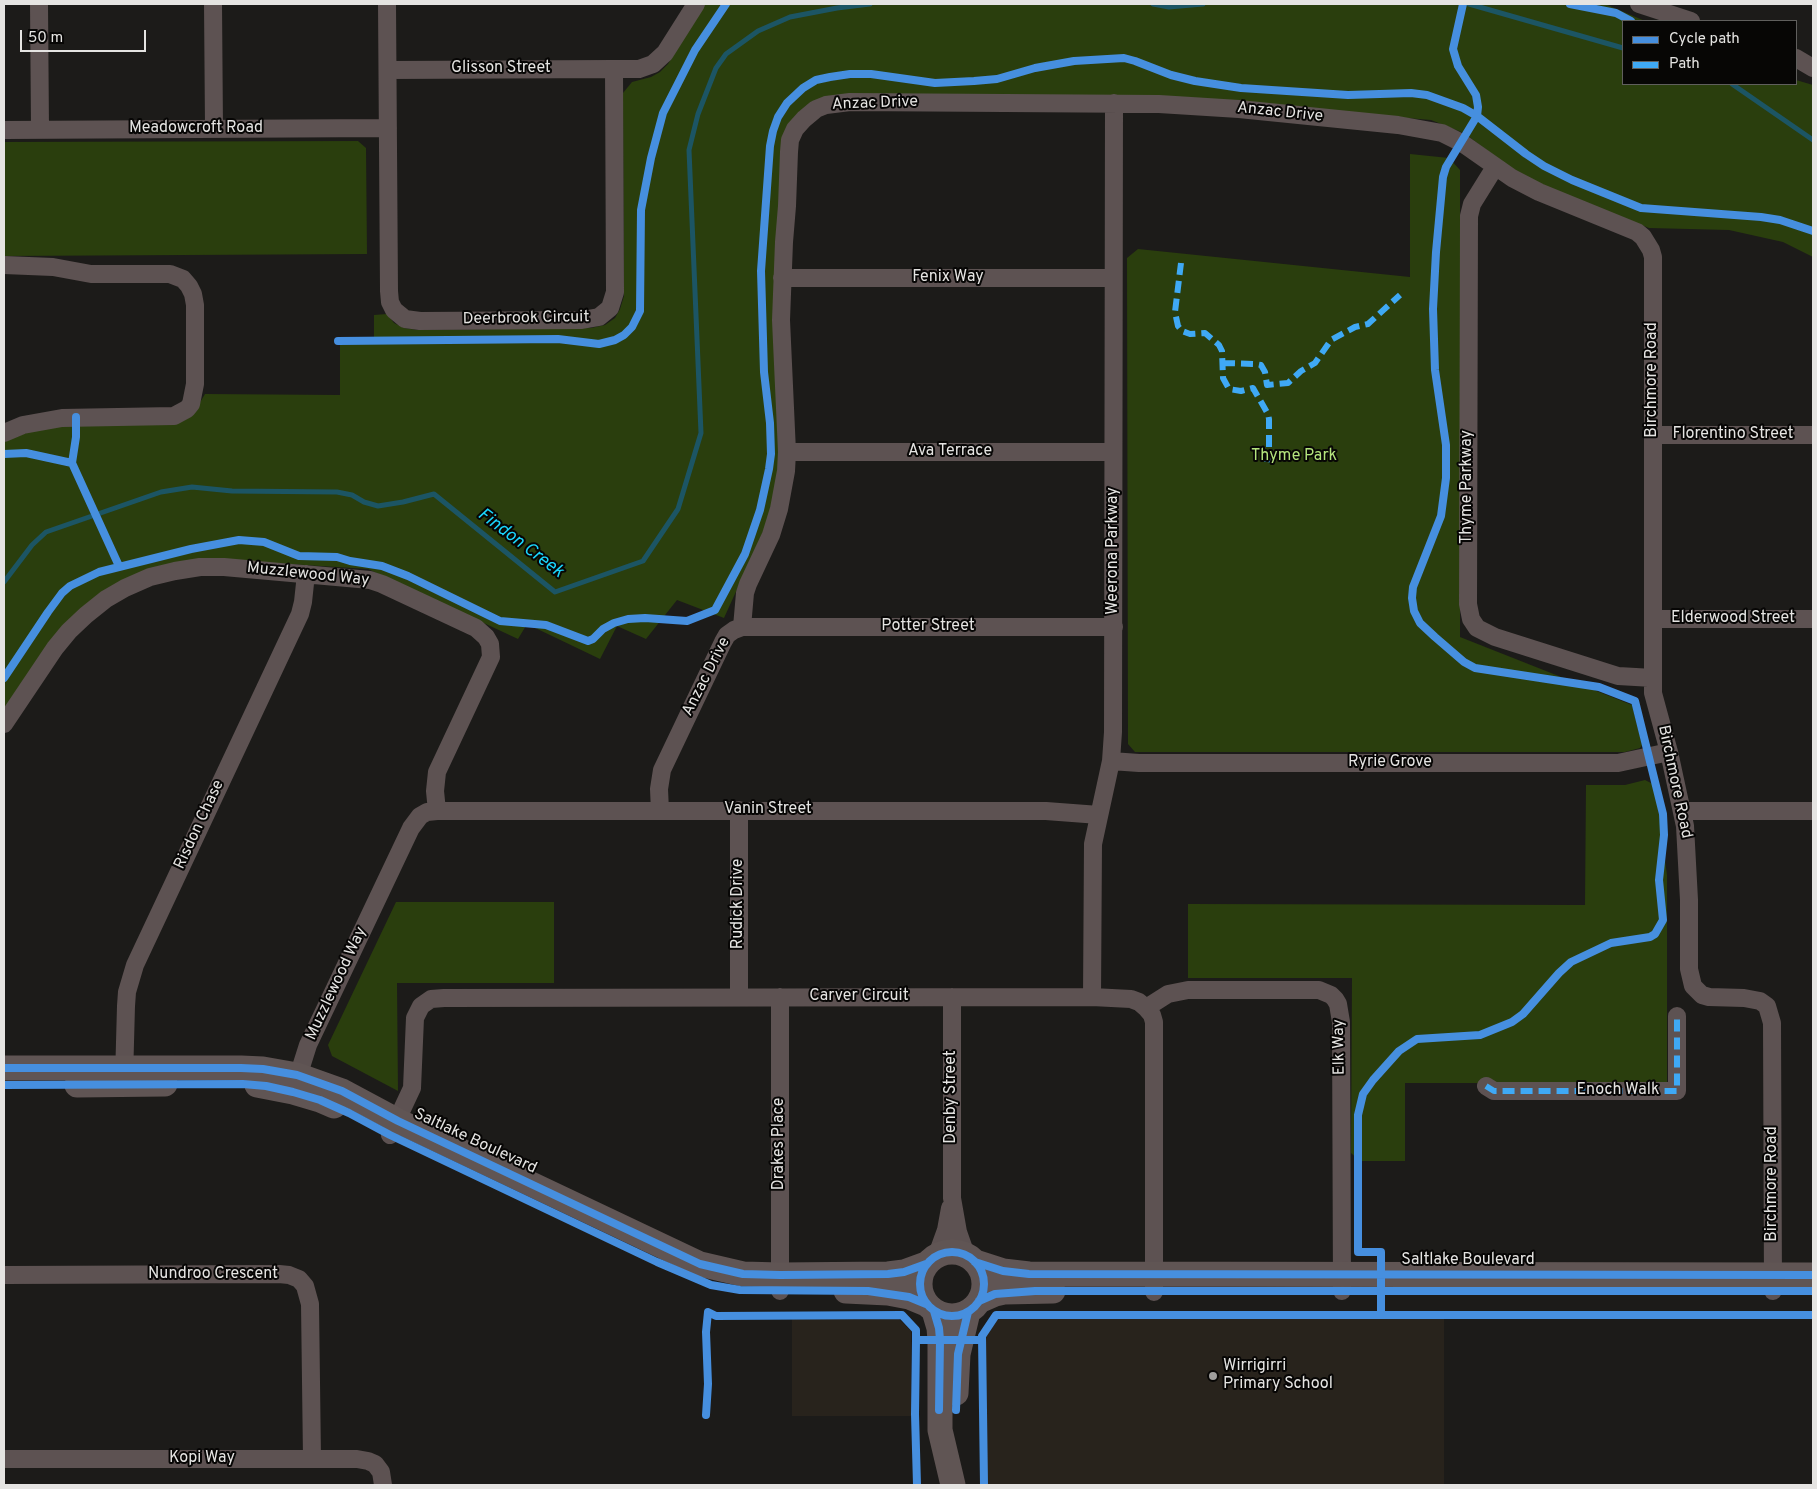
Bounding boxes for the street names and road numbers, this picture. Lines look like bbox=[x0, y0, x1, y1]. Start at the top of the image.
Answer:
street label: Glisson Street bbox=[451, 59, 551, 79]
street label: Anzac Drive bbox=[832, 93, 918, 115]
street label: Anzac Drive bbox=[1236, 99, 1324, 127]
street label: Meadowcroft Road bbox=[129, 119, 263, 139]
street label: Fenix Way bbox=[912, 268, 984, 288]
street label: Deerbrook Circuit bbox=[462, 308, 590, 330]
street label: Birchmore Road bbox=[1643, 322, 1663, 438]
street label: Florentino Street bbox=[1672, 425, 1794, 445]
street label: Thyme Parkway bbox=[1458, 430, 1478, 544]
street label: Ava Terrace bbox=[908, 442, 992, 462]
street label: Weerona Parkway bbox=[1104, 487, 1124, 615]
street label: Muzzlewood Way bbox=[246, 559, 370, 591]
street label: Elderwood Street bbox=[1671, 609, 1795, 629]
street label: Potter Street bbox=[881, 617, 975, 637]
street label: Anzac Drive bbox=[679, 634, 735, 720]
street label: Birchmore Road bbox=[1653, 724, 1695, 840]
street label: Ryrie Grove bbox=[1348, 753, 1432, 773]
street label: Risdon Chase bbox=[171, 777, 229, 873]
street label: Vanin Street bbox=[724, 800, 812, 820]
street label: Rudick Drive bbox=[729, 859, 749, 949]
street label: Muzzlewood Way bbox=[302, 924, 372, 1044]
street label: Carver Circuit bbox=[809, 987, 909, 1007]
street label: Elk Way bbox=[1330, 1019, 1350, 1075]
street label: Denby Street bbox=[942, 1050, 962, 1144]
street label: Enoch Walk bbox=[1577, 1081, 1659, 1101]
street label: Drakes Place bbox=[770, 1098, 790, 1190]
street label: Saltlake Boulevard bbox=[411, 1105, 539, 1179]
street label: Birchmore Road bbox=[1763, 1126, 1783, 1242]
street label: Saltlake Boulevard bbox=[1401, 1251, 1535, 1271]
street label: Nundroo Crescent bbox=[148, 1265, 278, 1285]
street label: Kopi Way bbox=[169, 1449, 235, 1469]

